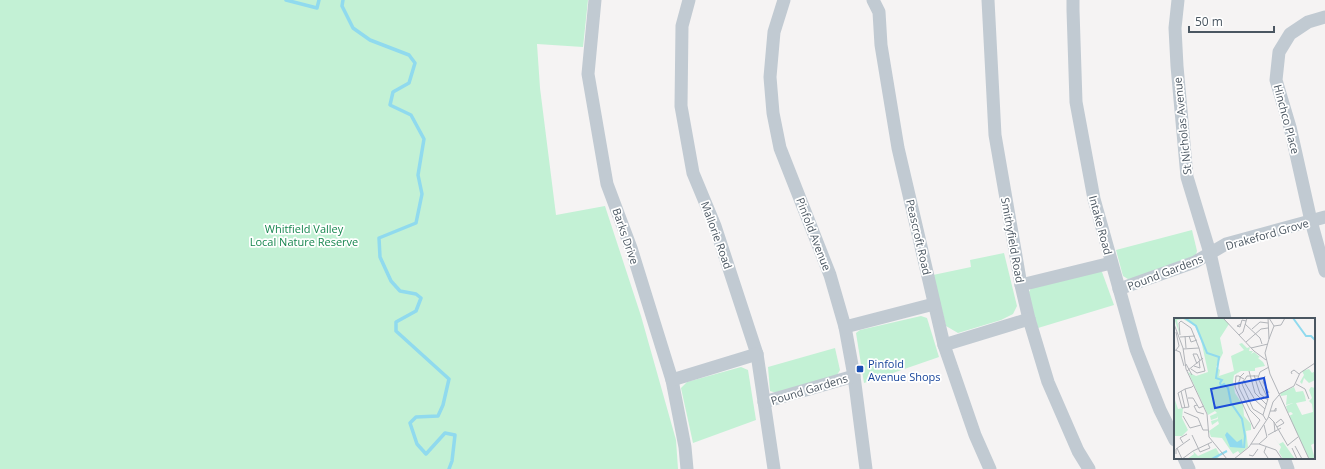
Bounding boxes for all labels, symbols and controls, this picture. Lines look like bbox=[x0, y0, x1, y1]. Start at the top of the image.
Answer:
scale bar bbox=[1189, 8, 1274, 34]
text: 50 m bbox=[1195, 13, 1223, 30]
street label: St Nicholas Avenue bbox=[1169, 77, 1195, 175]
street label: Hinchco Place bbox=[1271, 83, 1303, 155]
street label: Intake Road bbox=[1086, 194, 1116, 256]
street label: Pinfold Avenue bbox=[793, 195, 835, 273]
street label: Smithyfield Road bbox=[998, 196, 1028, 284]
street label: Peascroft Road bbox=[903, 198, 935, 276]
street label: Mallorie Road bbox=[698, 199, 736, 271]
street label: Barks Drive bbox=[609, 206, 643, 266]
street label: Drakeford Grove bbox=[1224, 215, 1310, 253]
park label: Whitfield Valley Local Nature Reserve bbox=[250, 221, 358, 249]
street label: Pound Gardens bbox=[1125, 251, 1205, 293]
inset map bbox=[1174, 318, 1315, 459]
place label: Pinfold Avenue Shops bbox=[868, 356, 941, 384]
marker: Pinfold Avenue Shops bbox=[855, 364, 865, 374]
street label: Pound Gardens bbox=[769, 370, 849, 408]

